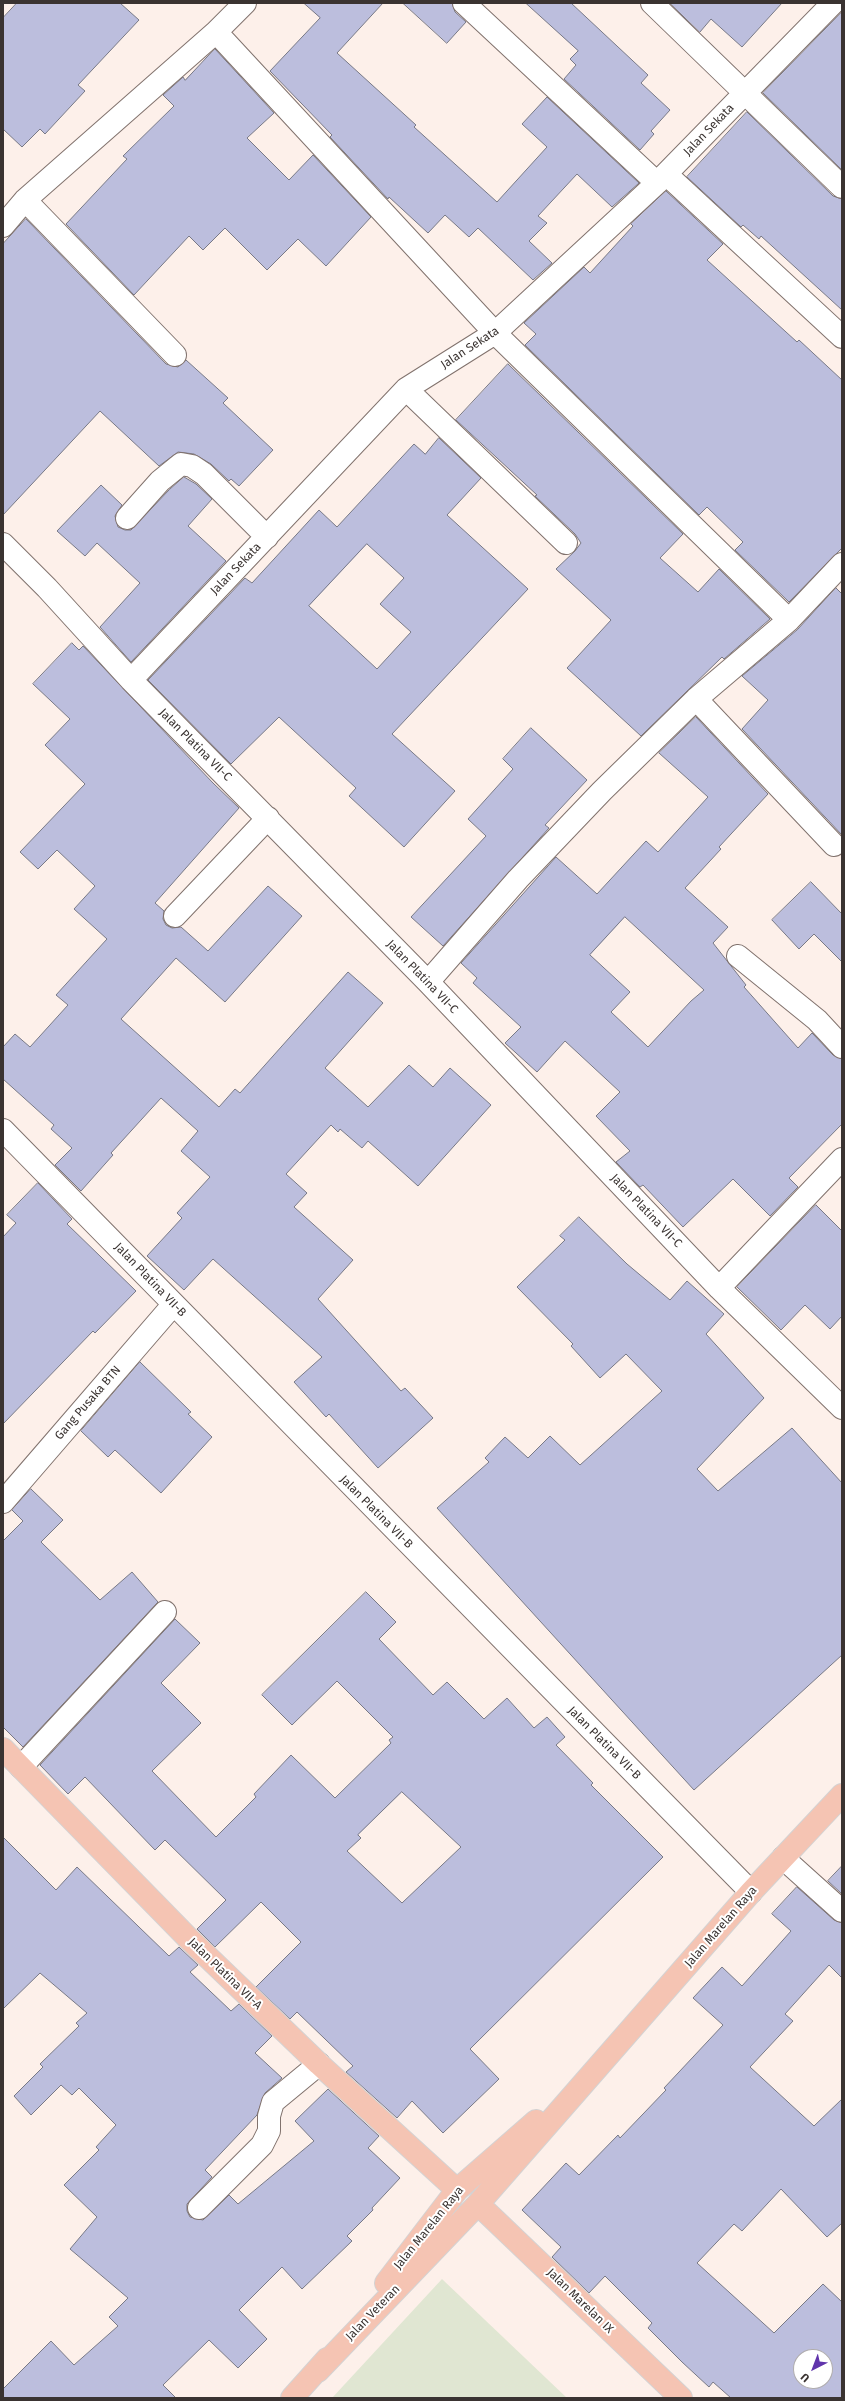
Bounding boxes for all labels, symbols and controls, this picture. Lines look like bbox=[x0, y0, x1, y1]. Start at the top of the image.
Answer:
street label: Jalan Sekata bbox=[681, 101, 737, 159]
street label: Jalan Sekata bbox=[438, 324, 502, 372]
street label: Jalan Sekata bbox=[208, 540, 264, 598]
street label: Jalan Platina VII-C bbox=[156, 706, 234, 784]
street label: Jalan Platina VII-C bbox=[383, 937, 461, 1017]
street label: Jalan Platina VII-C bbox=[607, 1171, 685, 1251]
street label: Jalan Platina VII-B bbox=[111, 1240, 189, 1320]
street label: Gang Pusaka BTN bbox=[52, 1363, 124, 1443]
street label: Jalan Platina VII-B bbox=[336, 1472, 416, 1552]
street label: Jalan Platina VII-B bbox=[564, 1703, 644, 1783]
street label: Jalan Marelan Raya bbox=[682, 1883, 760, 1971]
street label: Jalan Platina VII-A bbox=[185, 1935, 265, 2013]
street label: Jalan Marelan Raya bbox=[391, 2183, 467, 2273]
street label: Jalan Marelan IX bbox=[544, 2266, 616, 2336]
street label: Jalan Veteran bbox=[343, 2282, 403, 2344]
north arrow bbox=[793, 2349, 833, 2389]
text: U bbox=[798, 2370, 812, 2385]

